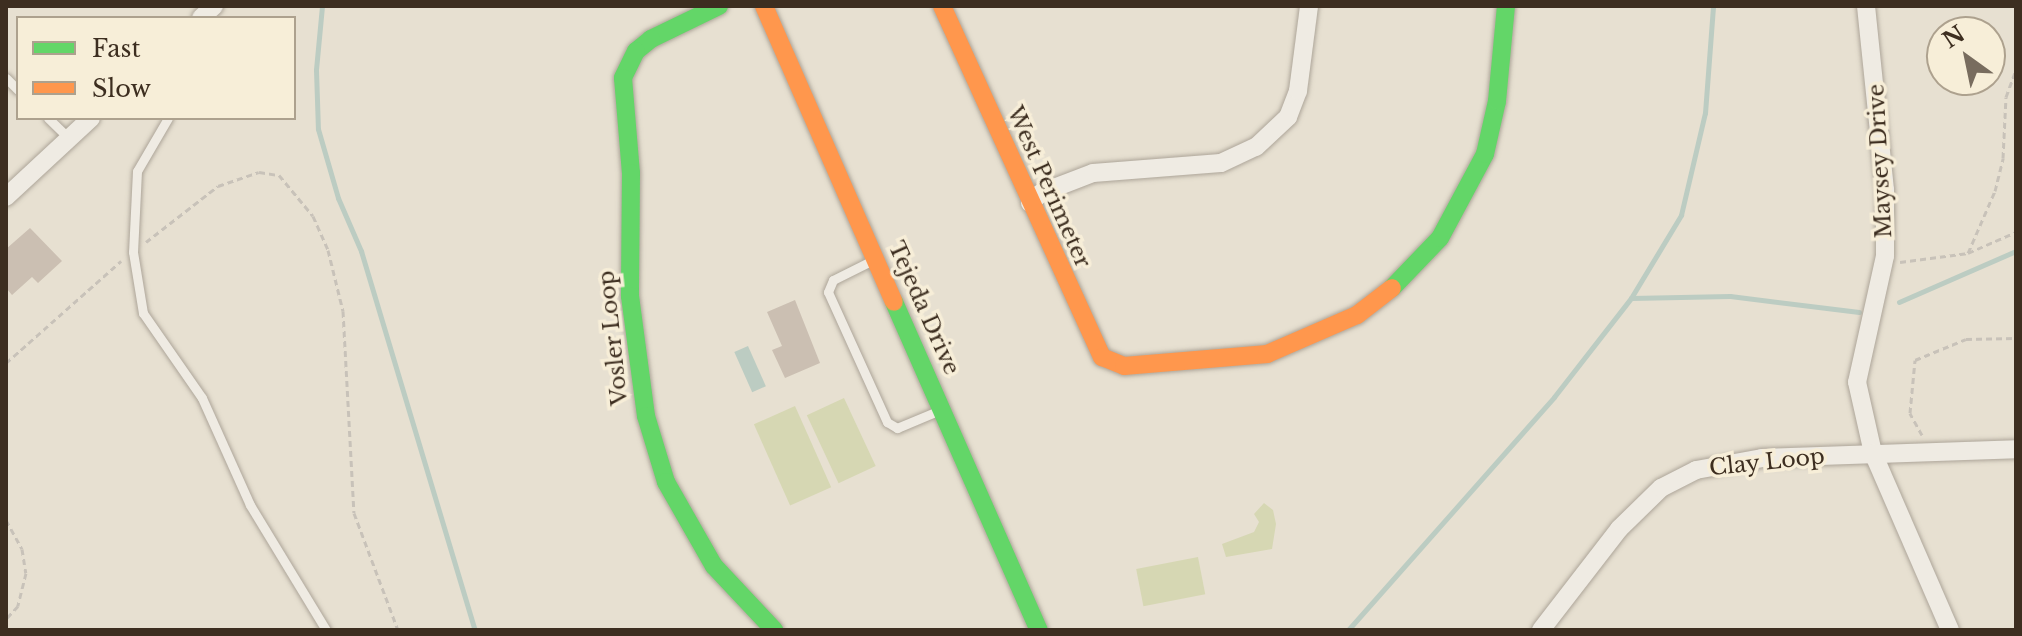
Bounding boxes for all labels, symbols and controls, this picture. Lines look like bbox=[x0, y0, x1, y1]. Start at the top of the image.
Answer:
legend bbox=[16, 16, 296, 120]
north arrow bbox=[1926, 16, 2006, 96]
text: N bbox=[1938, 20, 1970, 54]
text: Fast bbox=[92, 34, 140, 63]
text: Slow bbox=[92, 74, 151, 103]
street label: Maysey Drive bbox=[1863, 83, 1897, 239]
street label: West Perimeter bbox=[1002, 102, 1096, 272]
street label: Tejeda Drive bbox=[883, 237, 965, 379]
street label: Vosler Loop bbox=[593, 269, 633, 407]
street label: Clay Loop bbox=[1708, 443, 1826, 481]

